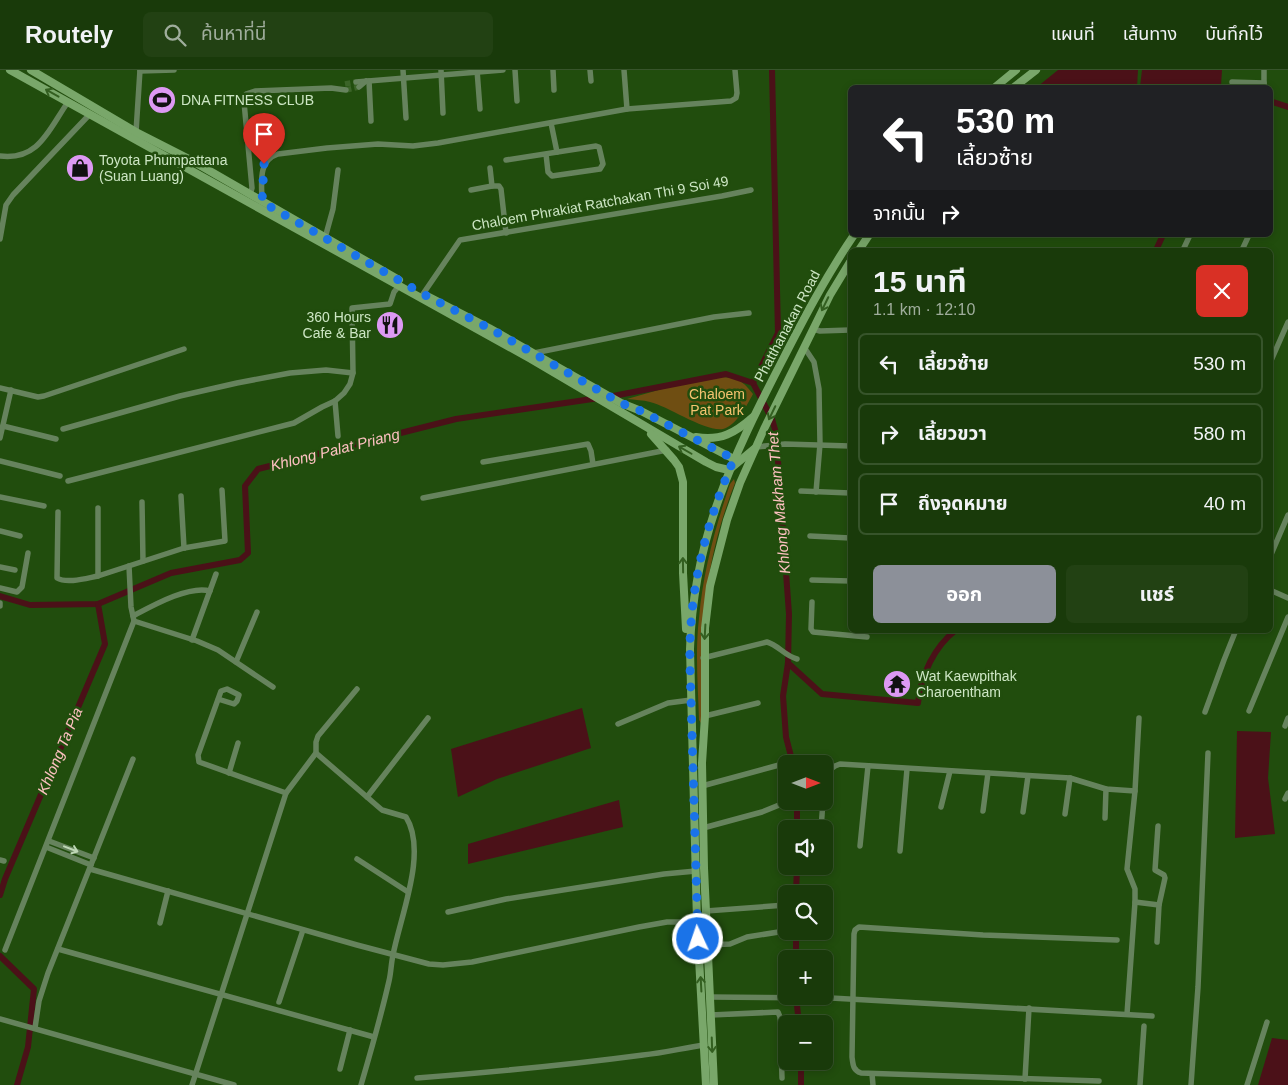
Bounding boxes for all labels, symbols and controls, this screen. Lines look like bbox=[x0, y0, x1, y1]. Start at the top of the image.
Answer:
search box bbox=[143, 12, 493, 57]
text: Routely bbox=[25, 21, 113, 48]
icon: search bbox=[161, 21, 189, 49]
text: ค้นหาที่นี่ bbox=[201, 23, 266, 44]
text: แผนที่ bbox=[1051, 24, 1095, 44]
text: เส้นทาง bbox=[1123, 24, 1177, 44]
text: บันทึกไว้ bbox=[1205, 24, 1263, 44]
sports icon: DNA FITNESS CLUB bbox=[147, 85, 177, 115]
one-way arrow bbox=[45, 88, 60, 97]
place label: DNA FITNESS CLUB bbox=[181, 92, 314, 108]
text: 530 m bbox=[956, 101, 1055, 140]
icon: left bbox=[873, 105, 938, 170]
pin bbox=[243, 113, 285, 164]
icon: arrive bbox=[250, 120, 278, 148]
text: เลี้ยวซ้าย bbox=[956, 145, 1033, 170]
place label: Toyota Phumpattana (Suan Luang) bbox=[99, 152, 228, 184]
shop icon: Toyota Phumpattana (Suan Luang) bbox=[65, 153, 95, 183]
street label: Chaloem Phrakiat Ratchakan Thi 9 Soi 49 bbox=[470, 172, 730, 233]
icon: right bbox=[936, 200, 964, 228]
text: จากนั้น bbox=[873, 203, 926, 224]
text: 15 นาที bbox=[873, 265, 966, 298]
button: close bbox=[1196, 265, 1248, 317]
street label: Phatthanakan Road bbox=[751, 268, 823, 384]
one-way arrow bbox=[820, 296, 829, 311]
text: 1.1 km · 12:10 bbox=[873, 301, 975, 318]
place label: 360 Hours Cafe & Bar bbox=[303, 309, 371, 341]
restaurant icon: 360 Hours Cafe & Bar bbox=[375, 310, 405, 340]
icon: left bbox=[875, 350, 903, 378]
text: เลี้ยวซ้าย bbox=[918, 353, 989, 374]
text: 530 m bbox=[1193, 353, 1246, 374]
park label: Chaloem Pat Park bbox=[689, 386, 745, 418]
one-way arrow bbox=[767, 405, 776, 420]
icon: right bbox=[875, 420, 903, 448]
text: เลี้ยวขวา bbox=[918, 423, 987, 444]
text: 580 m bbox=[1193, 423, 1246, 444]
water label: Khlong Palat Priang bbox=[268, 425, 402, 474]
water label: Khlong Makham Thet bbox=[764, 430, 793, 575]
one-way arrow bbox=[678, 444, 692, 454]
icon: arrive bbox=[875, 490, 903, 518]
text: ถึงจุดหมาย bbox=[918, 493, 1008, 514]
text: 40 m bbox=[1204, 493, 1246, 514]
one-way arrow bbox=[679, 558, 688, 574]
button: ออก bbox=[873, 565, 1056, 623]
button: แชร์ bbox=[1066, 565, 1248, 623]
one-way arrow bbox=[700, 624, 709, 640]
place label: Wat Kaewpithak Charoentham bbox=[916, 668, 1018, 700]
temple icon: Wat Kaewpithak Charoentham bbox=[882, 669, 912, 699]
water label: Khlong Ta Pia bbox=[34, 705, 86, 797]
north arrow bbox=[778, 755, 832, 810]
map controls bbox=[778, 755, 833, 1070]
button: sound bbox=[778, 820, 833, 875]
one-way arrow bbox=[64, 846, 79, 855]
button: search bbox=[778, 885, 833, 940]
position arrow bbox=[671, 912, 723, 964]
button: + bbox=[778, 950, 833, 1005]
one-way arrow bbox=[696, 976, 705, 992]
button: − bbox=[778, 1015, 833, 1070]
one-way arrow bbox=[707, 1036, 717, 1053]

